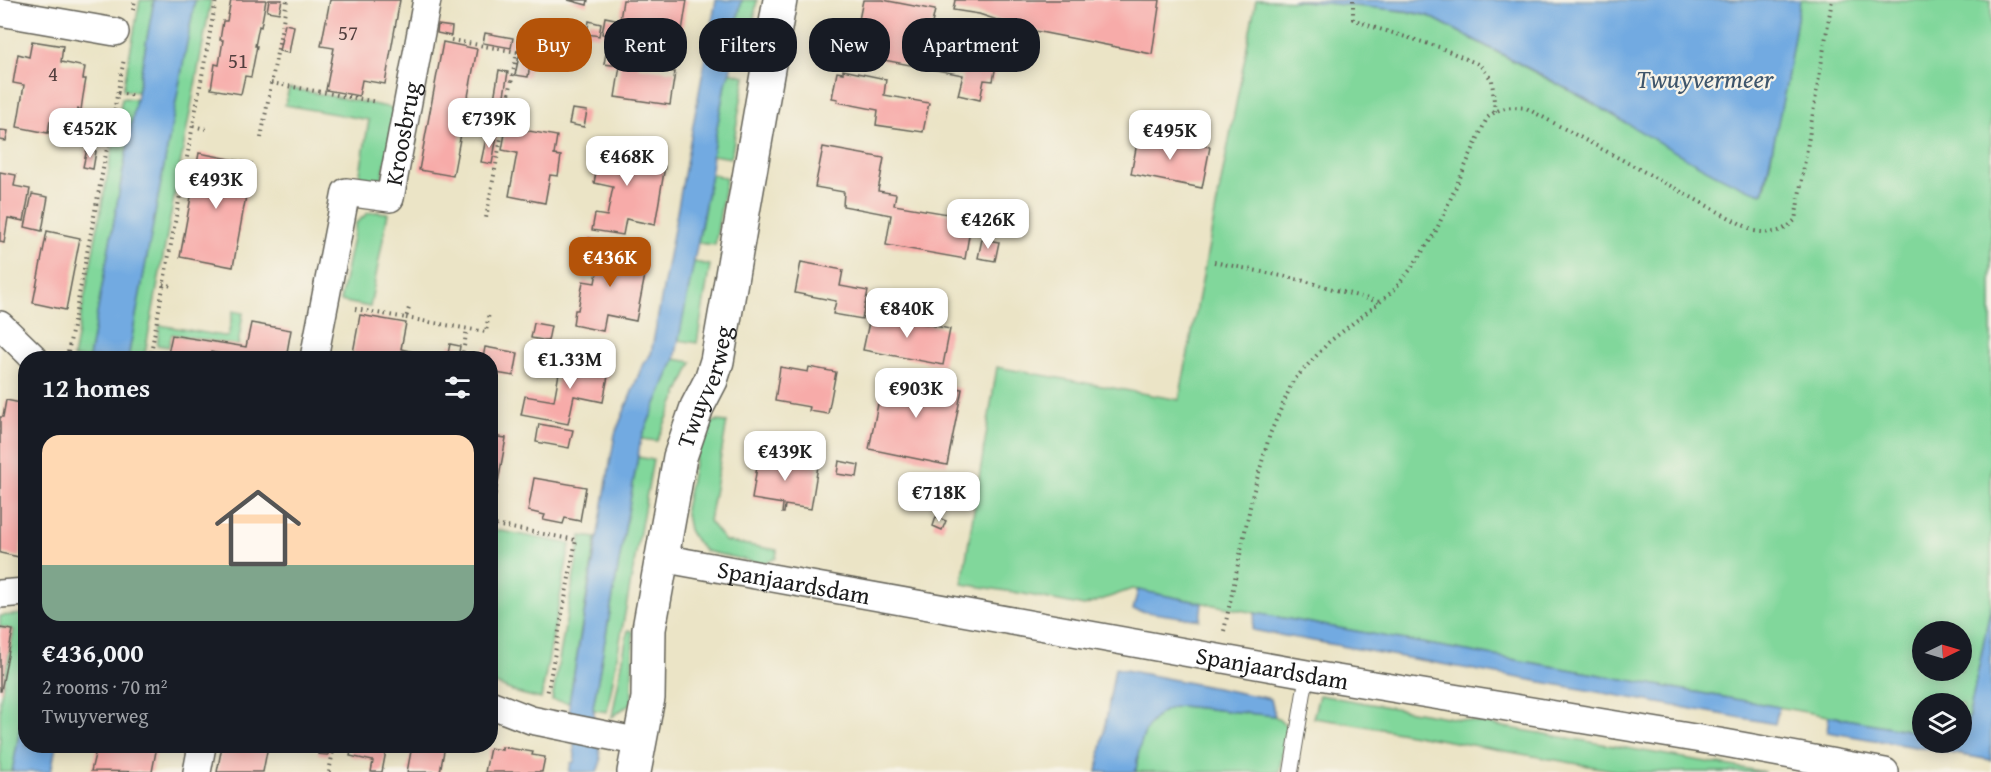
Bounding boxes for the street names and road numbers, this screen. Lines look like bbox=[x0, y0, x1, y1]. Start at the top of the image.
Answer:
street label: Kroosbrug bbox=[375, 79, 429, 188]
street label: Twuyverweg bbox=[667, 323, 740, 452]
street label: Spanjaardsdam bbox=[715, 551, 873, 613]
street label: Spanjaardsdam bbox=[1193, 637, 1352, 698]

